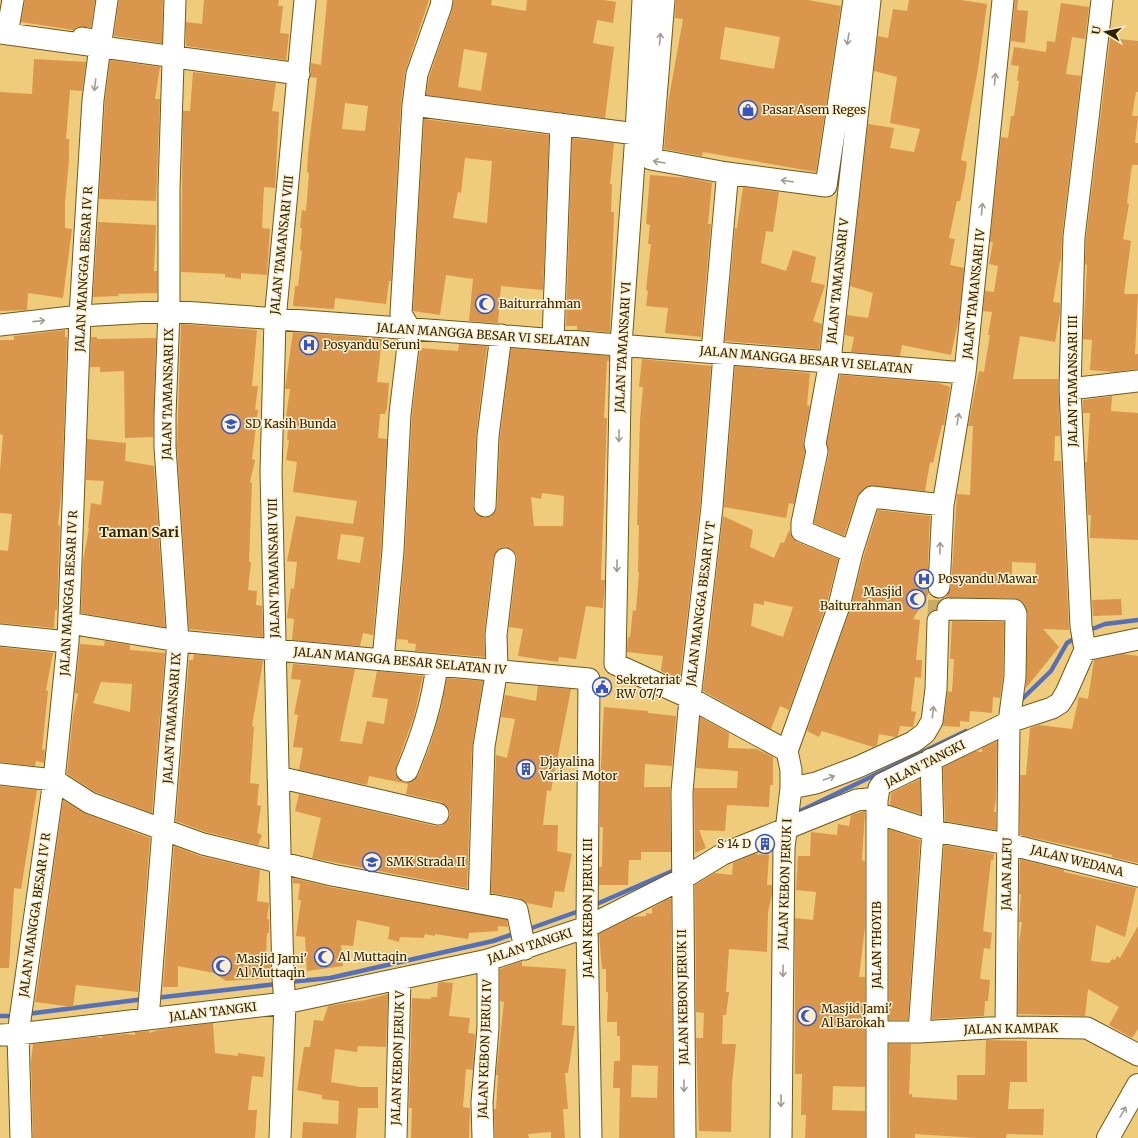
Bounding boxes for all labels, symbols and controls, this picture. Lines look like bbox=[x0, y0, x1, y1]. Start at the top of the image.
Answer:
north arrow bbox=[1086, 12, 1126, 52]
text: U bbox=[1089, 24, 1104, 36]
one-way arrow bbox=[844, 32, 852, 45]
one-way arrow bbox=[657, 33, 664, 46]
one-way arrow bbox=[992, 73, 999, 86]
one-way arrow bbox=[91, 78, 99, 91]
shop icon: Pasar Asem Reges bbox=[737, 99, 759, 121]
place label: Pasar Asem Reges bbox=[762, 102, 866, 117]
one-way arrow bbox=[653, 158, 666, 166]
street label: JALAN TAMANSARI VIII bbox=[267, 175, 296, 316]
one-way arrow bbox=[781, 177, 794, 184]
street label: JALAN MANGGA BESAR IV R bbox=[72, 185, 95, 353]
one-way arrow bbox=[979, 203, 986, 216]
street label: JALAN TAMANSARI V bbox=[823, 216, 852, 346]
street label: JALAN TAMANSARI IV bbox=[959, 227, 988, 361]
street label: JALAN TAMANSARI VI bbox=[612, 281, 633, 414]
mosque icon: Baiturrahman bbox=[474, 293, 496, 315]
place label: Baiturrahman bbox=[499, 296, 581, 311]
street label: JALAN TAMANSARI III bbox=[1065, 315, 1080, 448]
one-way arrow bbox=[32, 317, 45, 324]
street label: JALAN MANGGA BESAR VI SELATAN bbox=[375, 320, 591, 349]
street label: JALAN TAMANSARI IX bbox=[159, 328, 176, 461]
hospital icon: Posyandu Seruni bbox=[298, 334, 320, 356]
place label: Posyandu Seruni bbox=[323, 337, 421, 352]
street label: JALAN MANGGA BESAR VI SELATAN bbox=[698, 343, 914, 376]
school or university icon: SD Kasih Bunda bbox=[220, 413, 242, 435]
one-way arrow bbox=[954, 413, 962, 426]
place label: SD Kasih Bunda bbox=[245, 416, 337, 431]
one-way arrow bbox=[616, 429, 623, 442]
street label: JALAN TAMANSARI VIII bbox=[265, 498, 282, 639]
street label: JALAN MANGGA BESAR IV R bbox=[57, 509, 80, 677]
street label: JALAN MANGGA BESAR IV T bbox=[683, 520, 718, 688]
district label: Taman Sari bbox=[99, 523, 179, 541]
one-way arrow bbox=[936, 542, 944, 555]
one-way arrow bbox=[613, 559, 621, 572]
hospital icon: Posyandu Mawar bbox=[913, 568, 935, 590]
place label: Posyandu Mawar bbox=[938, 571, 1038, 586]
place label: Masjid Baiturrahman bbox=[820, 584, 902, 613]
mosque icon: Masjid Baiturrahman bbox=[905, 588, 927, 610]
street label: JALAN MANGGA BESAR SELATAN IV bbox=[292, 644, 508, 677]
street label: JALAN TAMANSARI IX bbox=[159, 651, 184, 785]
place label: Sekretariat RW 07/7 bbox=[616, 672, 680, 701]
public building icon: Sekretariat RW 07/7 bbox=[591, 676, 613, 698]
one-way arrow bbox=[929, 706, 937, 719]
street label: JALAN TANGKI bbox=[881, 737, 968, 791]
place label: Djayalina Variasi Motor bbox=[539, 754, 618, 783]
building icon: Djayalina Variasi Motor bbox=[515, 758, 537, 780]
one-way arrow bbox=[822, 774, 835, 781]
street label: JALAN KEBON JERUK I bbox=[775, 818, 794, 951]
street label: JALAN MANGGA BESAR IV R bbox=[15, 831, 54, 999]
building icon: S 14 D bbox=[754, 833, 776, 855]
place label: S 14 D bbox=[717, 836, 751, 851]
street label: JALAN ALFU bbox=[998, 837, 1015, 912]
street label: JALAN KEBON JERUK III bbox=[580, 838, 595, 979]
street label: JALAN WEDANA bbox=[1028, 841, 1126, 879]
school or university icon: SMK Strada II bbox=[361, 851, 383, 873]
place label: SMK Strada II bbox=[386, 854, 466, 869]
street label: JALAN THOYIB bbox=[869, 901, 884, 990]
street label: JALAN TANGKI bbox=[485, 925, 574, 967]
street label: JALAN KEBON JERUK II bbox=[674, 929, 691, 1066]
mosque icon: Al Muttaqin bbox=[313, 946, 335, 968]
place label: Al Muttaqin bbox=[337, 949, 407, 964]
place label: Masjid Jami' Al Muttaqin bbox=[235, 951, 307, 980]
mosque icon: Masjid Jami' Al Muttaqin bbox=[211, 955, 233, 977]
one-way arrow bbox=[779, 964, 787, 977]
street label: JALAN KEBON JERUK IV bbox=[475, 978, 494, 1120]
street label: JALAN KEBON JERUK V bbox=[388, 989, 407, 1127]
street label: JALAN TANGKI bbox=[167, 999, 258, 1024]
place label: Masjid Jami' Al Barokah bbox=[820, 1001, 892, 1030]
mosque icon: Masjid Jami' Al Barokah bbox=[796, 1005, 818, 1027]
street label: JALAN KAMPAK bbox=[963, 1020, 1059, 1037]
one-way arrow bbox=[680, 1079, 688, 1092]
one-way arrow bbox=[778, 1094, 785, 1107]
one-way arrow bbox=[1119, 1106, 1127, 1118]

